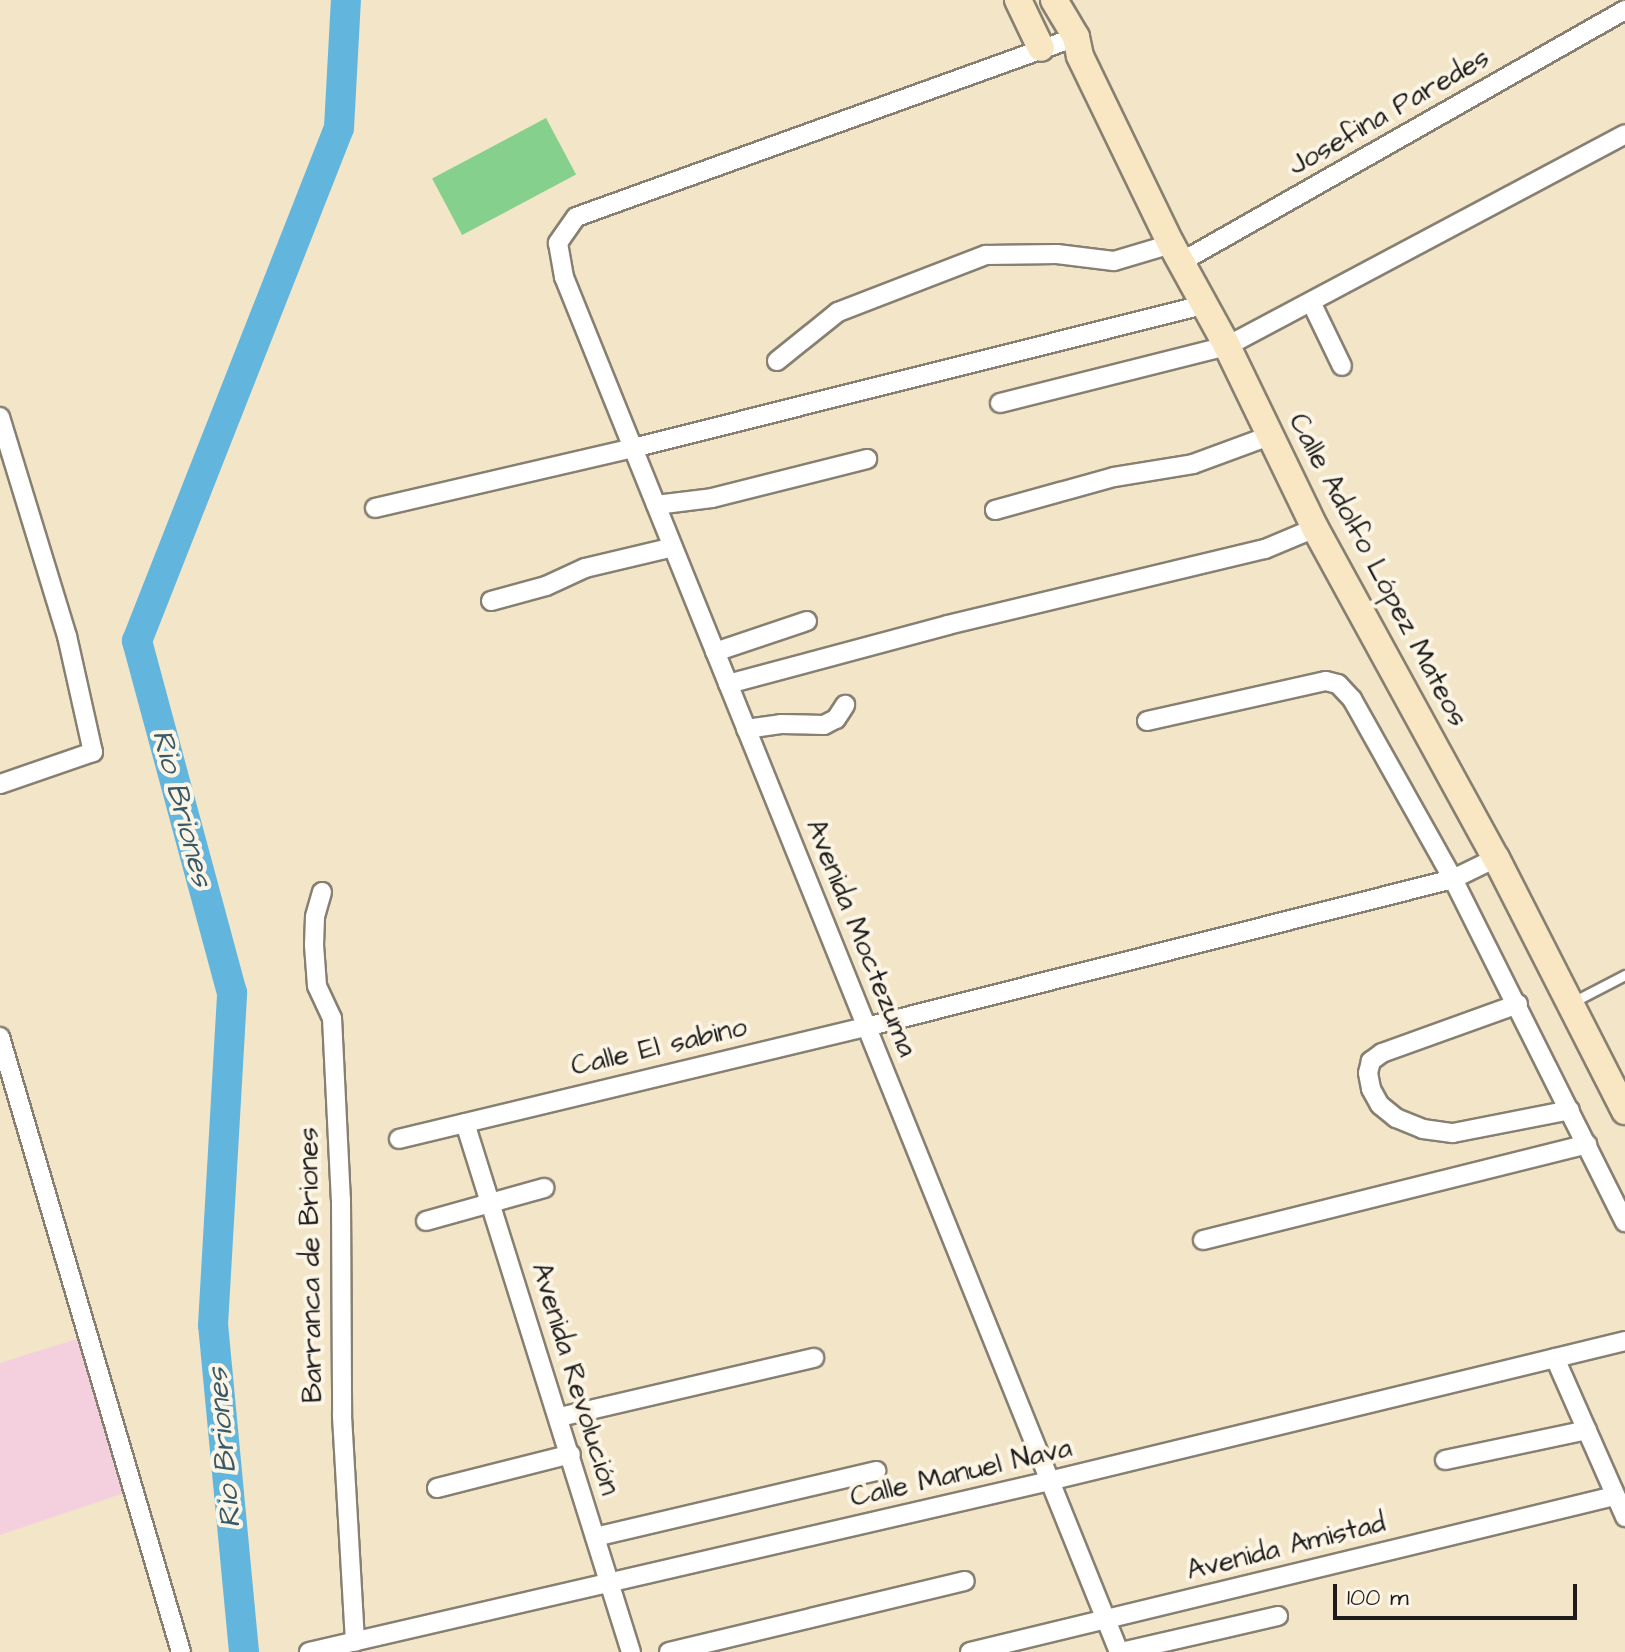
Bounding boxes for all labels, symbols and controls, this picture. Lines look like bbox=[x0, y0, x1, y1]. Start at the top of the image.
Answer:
street label: Josefina Paredes bbox=[1283, 41, 1495, 183]
street label: Calle Adolfo López Mateos bbox=[1281, 408, 1475, 732]
water label: Rio Briones bbox=[144, 726, 220, 890]
street label: Avenida Moctezuma bbox=[798, 814, 924, 1062]
street label: Calle El sabino bbox=[568, 1010, 750, 1084]
street label: Barranca de Briones bbox=[292, 1127, 330, 1403]
street label: Avenida Revolución bbox=[524, 1259, 626, 1499]
water label: Rio Briones bbox=[199, 1367, 249, 1529]
street label: Calle Manuel Nava bbox=[847, 1431, 1075, 1515]
street label: Avenida Amistad bbox=[1183, 1506, 1389, 1588]
scale bar bbox=[1337, 1568, 1581, 1618]
text: 100 m bbox=[1347, 1581, 1409, 1615]

